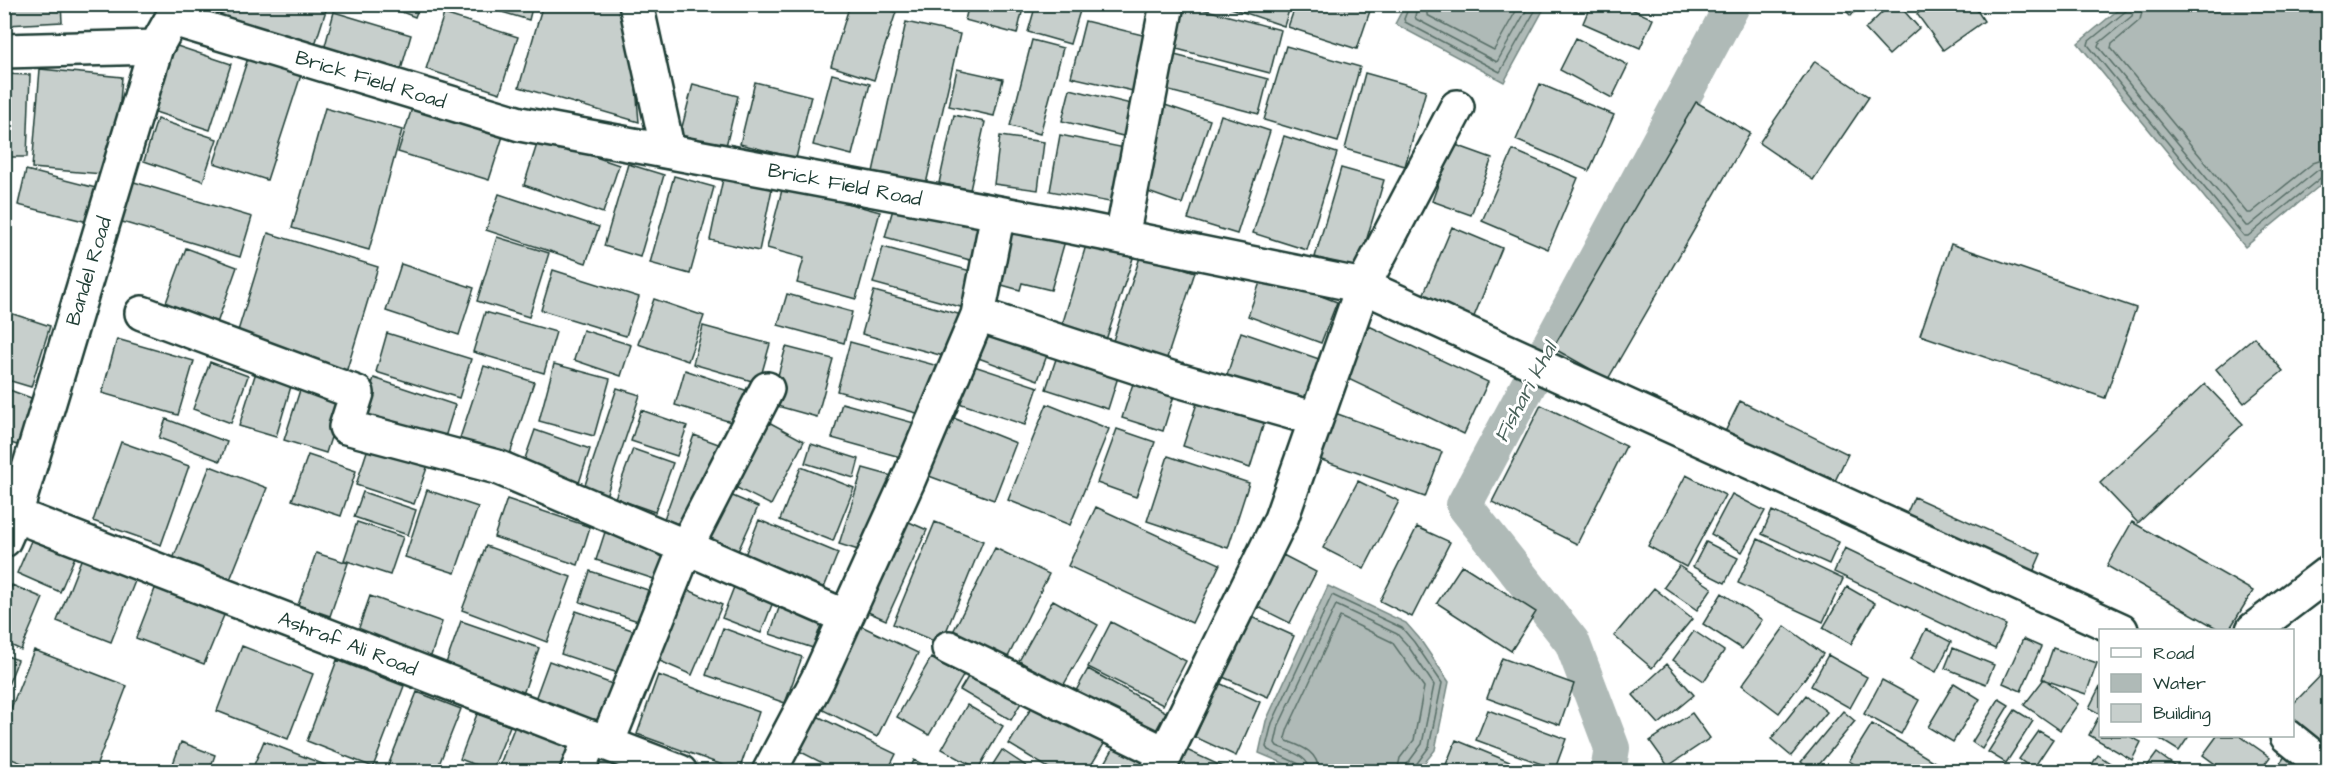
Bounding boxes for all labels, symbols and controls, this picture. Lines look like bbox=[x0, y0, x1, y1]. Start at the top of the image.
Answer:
street label: Brick Field Road bbox=[292, 44, 450, 116]
street label: Brick Field Road bbox=[765, 156, 924, 214]
street label: Bandel Road bbox=[59, 213, 119, 329]
water label: Fishari khal bbox=[1487, 335, 1565, 448]
street label: Ashraf Ali Road bbox=[274, 605, 421, 683]
legend bbox=[2099, 629, 2294, 737]
text: Road bbox=[2153, 641, 2194, 666]
text: Water bbox=[2153, 671, 2206, 696]
text: Building bbox=[2153, 701, 2211, 727]

